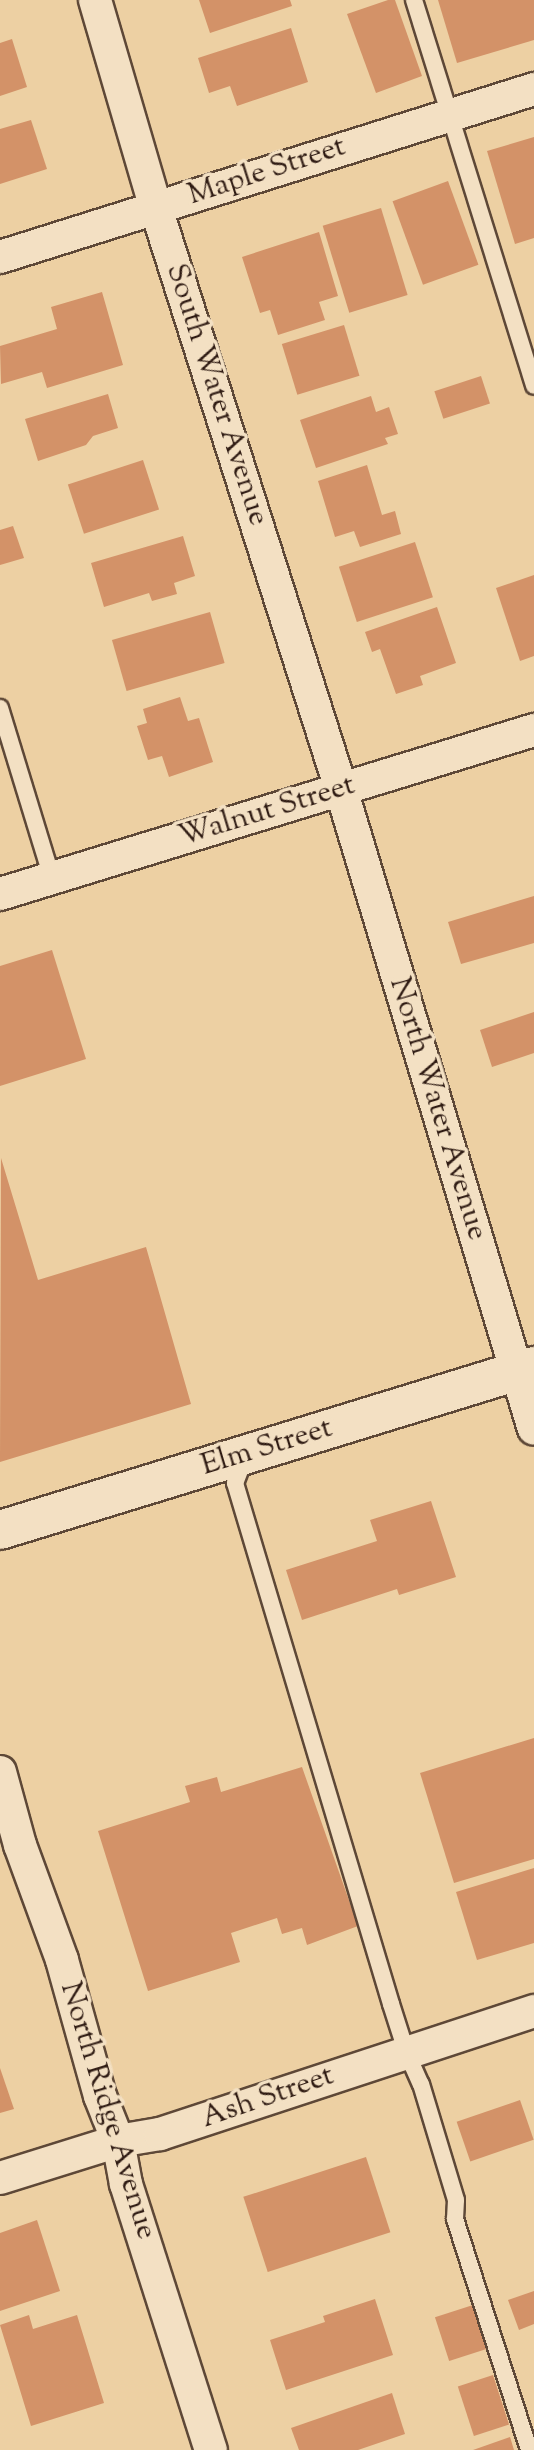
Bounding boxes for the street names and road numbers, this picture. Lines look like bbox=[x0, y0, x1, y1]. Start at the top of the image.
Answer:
street label: Maple Street bbox=[184, 130, 350, 214]
street label: South Water Avenue bbox=[157, 260, 275, 530]
street label: Walnut Street bbox=[174, 768, 360, 856]
street label: North Water Avenue bbox=[380, 973, 494, 1245]
street label: Elm Street bbox=[197, 1411, 337, 1485]
street label: North Ridge Avenue bbox=[51, 1978, 163, 2244]
street label: Ash Street bbox=[197, 2059, 339, 2137]

